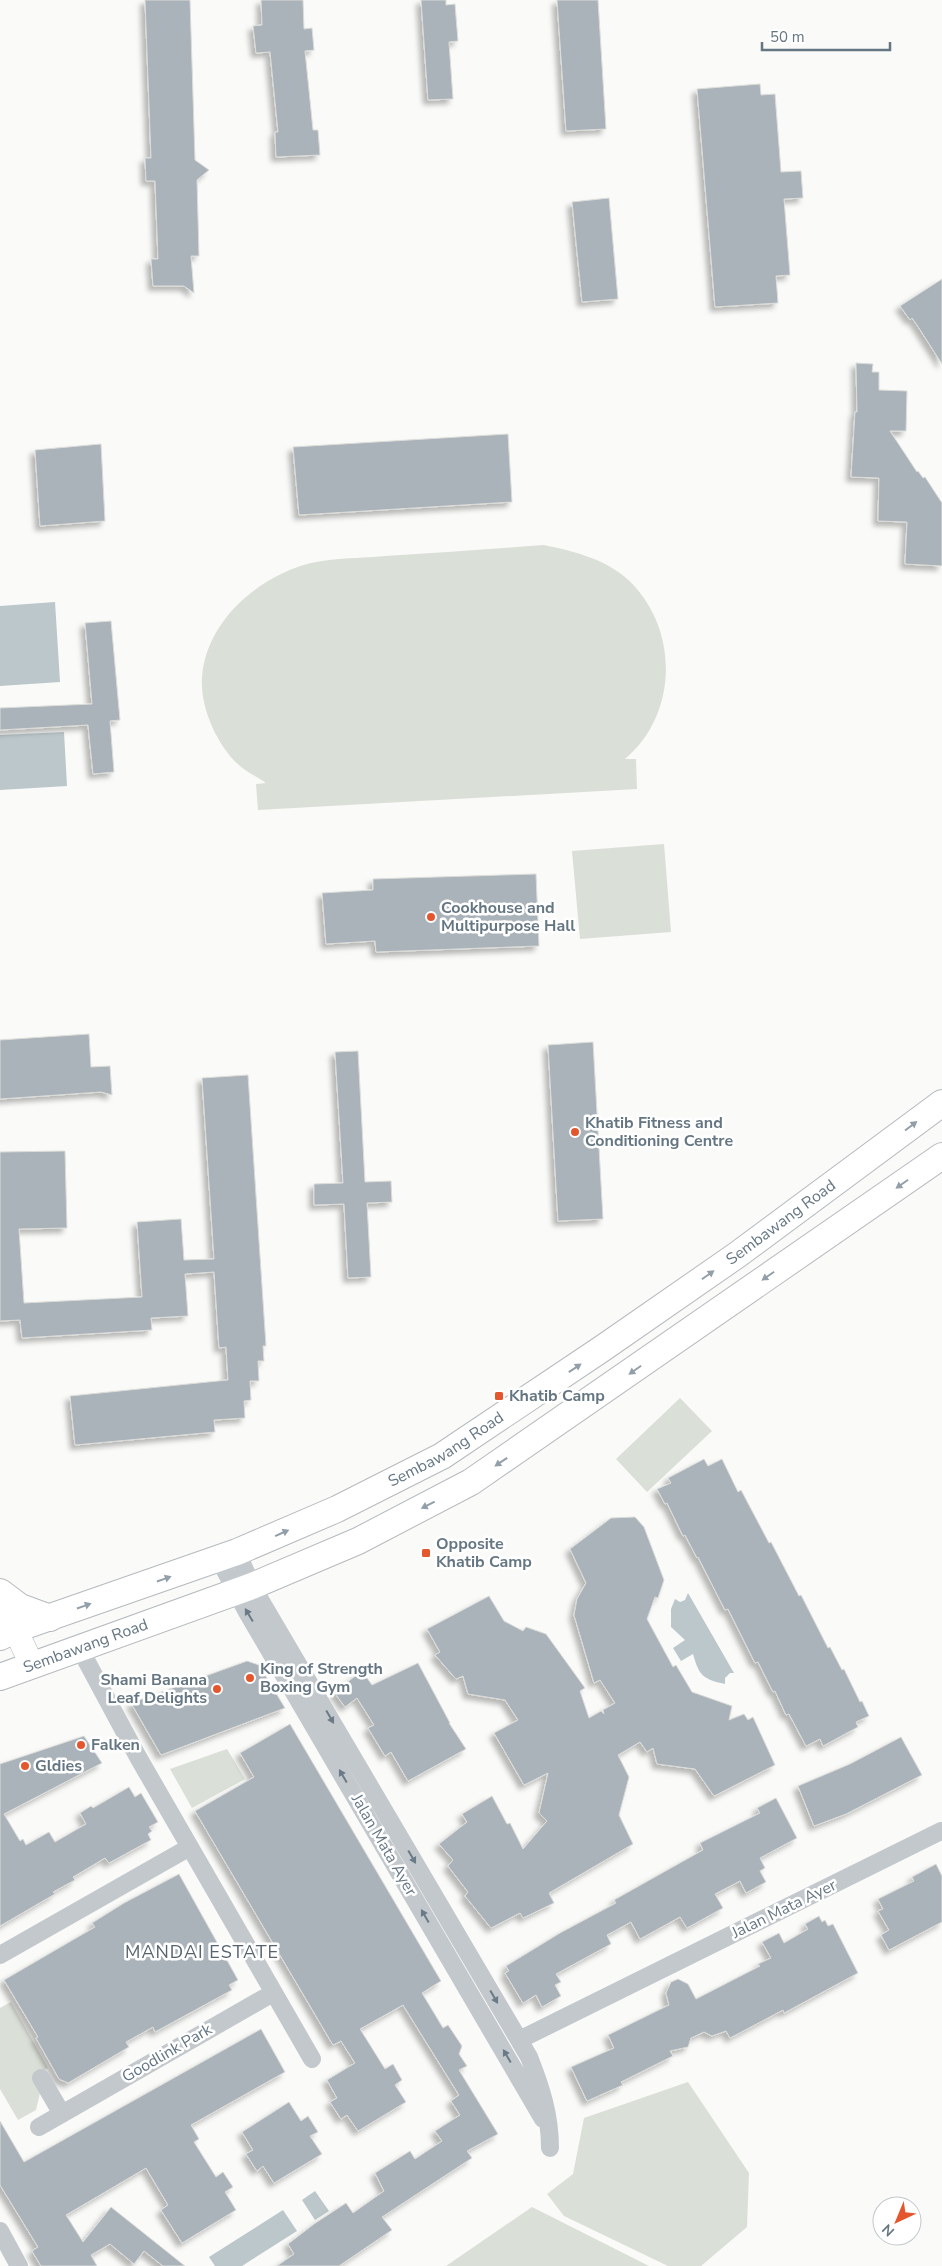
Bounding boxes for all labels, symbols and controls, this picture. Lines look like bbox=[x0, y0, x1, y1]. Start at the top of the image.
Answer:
scale bar bbox=[762, 20, 890, 52]
text: 50 m bbox=[770, 27, 805, 47]
place label: Cookhouse and Multipurpose Hall bbox=[441, 897, 575, 937]
marker: Cookhouse and Multipurpose Hall bbox=[425, 911, 437, 923]
place label: Khatib Fitness and Conditioning Centre bbox=[585, 1112, 733, 1152]
one-way arrow bbox=[904, 1121, 917, 1132]
marker: Khatib Fitness and Conditioning Centre bbox=[569, 1126, 581, 1138]
street label: Sembawang Road bbox=[722, 1174, 840, 1270]
one-way arrow bbox=[895, 1179, 909, 1189]
one-way arrow bbox=[701, 1270, 715, 1280]
one-way arrow bbox=[762, 1271, 775, 1281]
one-way arrow bbox=[568, 1363, 581, 1373]
one-way arrow bbox=[629, 1365, 642, 1375]
place label: Khatib Camp bbox=[509, 1385, 605, 1407]
marker: Khatib Camp bbox=[493, 1390, 505, 1402]
street label: Sembawang Road bbox=[384, 1407, 508, 1492]
one-way arrow bbox=[494, 1457, 508, 1466]
one-way arrow bbox=[420, 1501, 435, 1509]
one-way arrow bbox=[274, 1529, 289, 1537]
place label: Opposite Khatib Camp bbox=[436, 1533, 532, 1573]
marker: Opposite Khatib Camp bbox=[420, 1547, 432, 1559]
one-way arrow bbox=[157, 1575, 172, 1583]
one-way arrow bbox=[76, 1602, 91, 1609]
one-way arrow bbox=[245, 1607, 253, 1622]
street label: Sembawang Road bbox=[20, 1613, 151, 1679]
place label: King of Strength Boxing Gym bbox=[260, 1658, 383, 1698]
place label: Shami Banana Leaf Delights bbox=[100, 1669, 207, 1709]
marker: King of Strength Boxing Gym bbox=[244, 1672, 256, 1684]
marker: Shami Banana Leaf Delights bbox=[211, 1683, 223, 1695]
one-way arrow bbox=[325, 1711, 334, 1724]
place label: Falken bbox=[91, 1734, 140, 1756]
marker: Falken bbox=[75, 1739, 87, 1751]
place label: Gldies bbox=[35, 1755, 82, 1777]
marker: Gldies bbox=[19, 1760, 31, 1772]
one-way arrow bbox=[339, 1769, 348, 1782]
street label: Jalan Mata Ayer bbox=[345, 1789, 422, 1900]
one-way arrow bbox=[408, 1850, 416, 1864]
street label: Jalan Mata Ayer bbox=[727, 1874, 840, 1944]
one-way arrow bbox=[421, 1909, 429, 1923]
district label: MANDAI ESTATE bbox=[125, 1940, 279, 1964]
one-way arrow bbox=[490, 1991, 499, 2004]
street label: Goodlink Park bbox=[118, 2018, 217, 2088]
one-way arrow bbox=[502, 2050, 511, 2063]
north arrow bbox=[872, 2196, 922, 2246]
text: N bbox=[878, 2220, 899, 2240]

